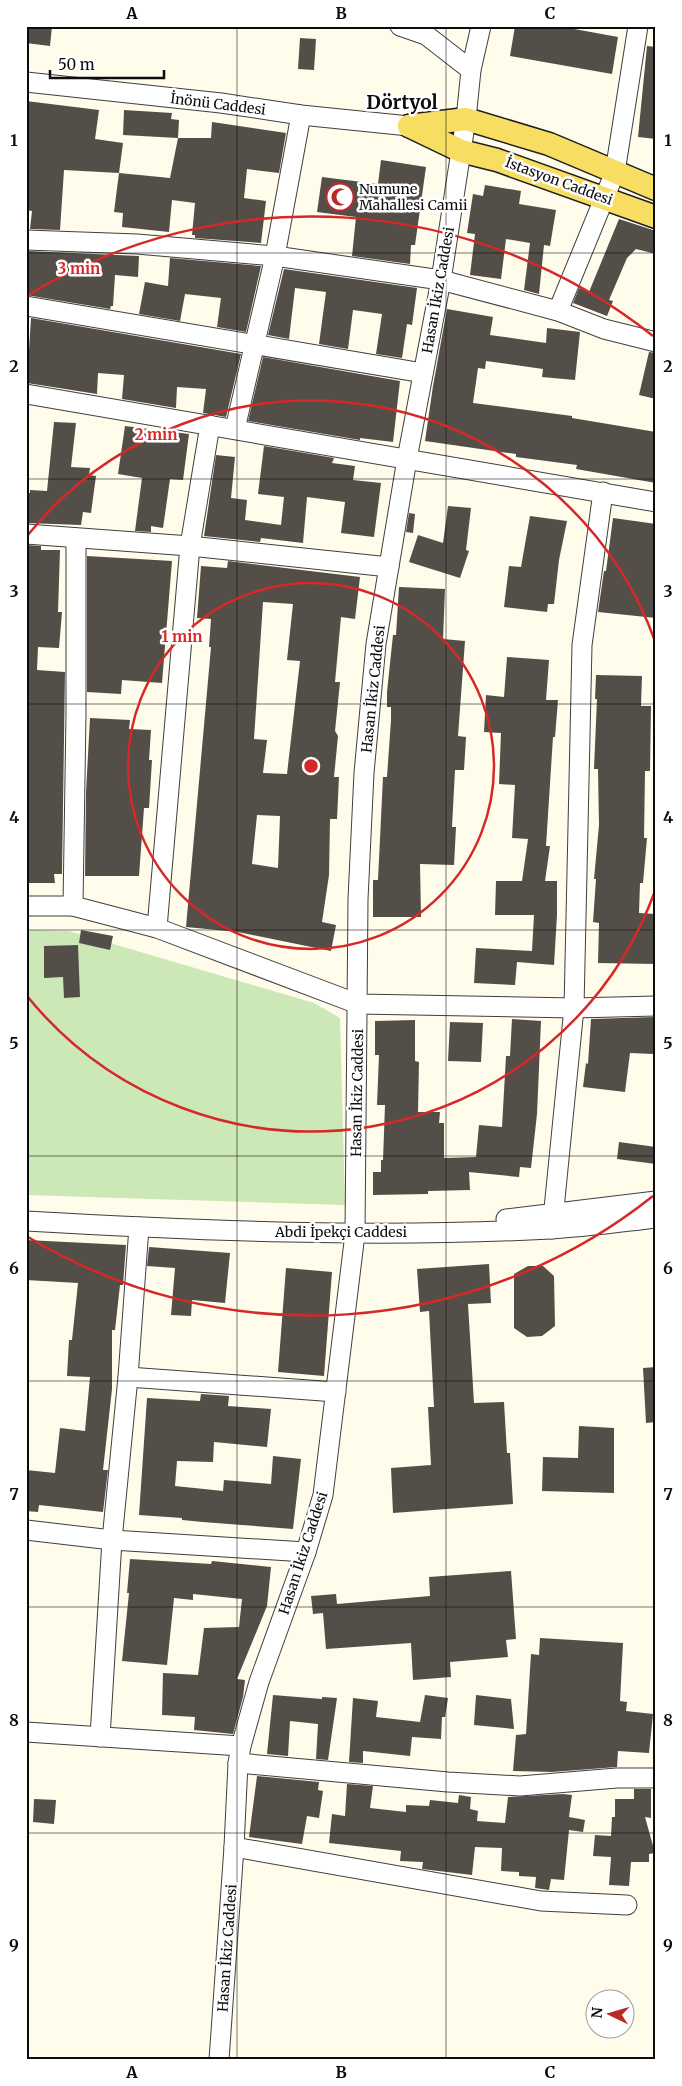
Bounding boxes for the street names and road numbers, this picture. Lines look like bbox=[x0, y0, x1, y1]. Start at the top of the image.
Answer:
street label: İnönü Caddesi bbox=[169, 89, 267, 119]
street label: İstasyon Caddesi bbox=[503, 153, 616, 209]
street label: Hasan İkiz Caddesi bbox=[418, 225, 458, 355]
street label: Hasan İkiz Caddesi bbox=[357, 624, 389, 754]
street label: Hasan İkiz Caddesi bbox=[347, 1028, 367, 1157]
street label: Abdi İpekçi Caddesi bbox=[274, 1223, 407, 1241]
street label: Hasan İkiz Caddesi bbox=[275, 1489, 331, 1617]
street label: Hasan İkiz Caddesi bbox=[214, 1883, 240, 2013]

